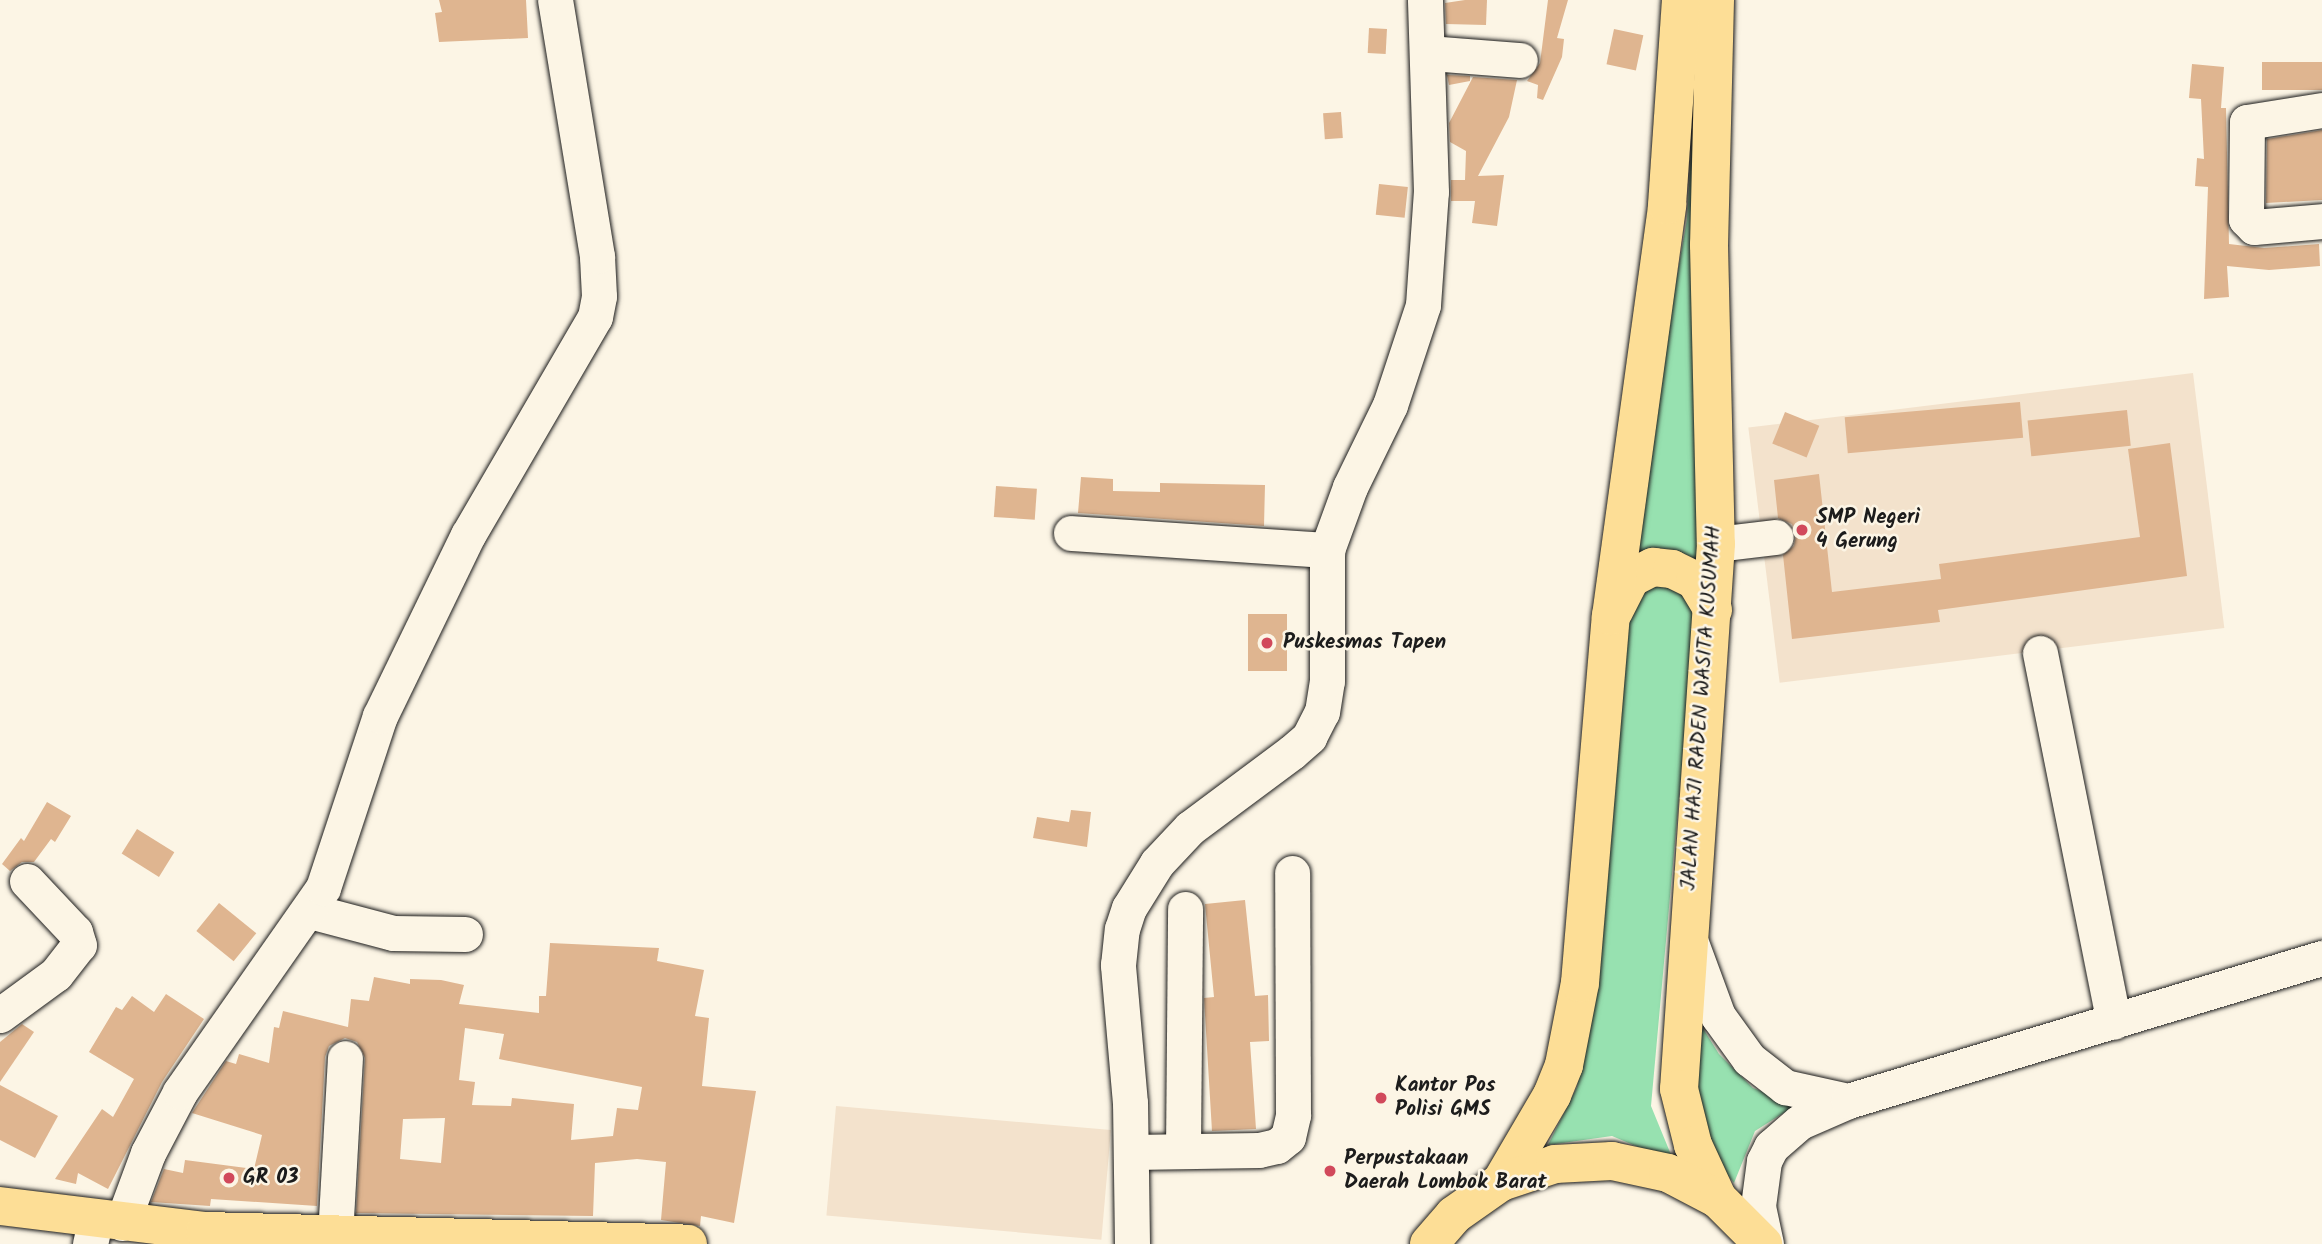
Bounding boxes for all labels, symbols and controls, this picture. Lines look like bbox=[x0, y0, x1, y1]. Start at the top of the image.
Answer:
place label: SMP Negeri 4 Gerung bbox=[1816, 505, 1920, 555]
marker: SMP Negeri 4 Gerung bbox=[1794, 522, 1810, 538]
street label: JALAN HAJI RADEN WASITA KUSUMAH bbox=[1677, 525, 1727, 891]
place label: Puskesmas Tapen bbox=[1283, 630, 1446, 656]
marker: Puskesmas Tapen bbox=[1257, 633, 1277, 653]
place label: Kantor Pos Polisi GMS bbox=[1395, 1073, 1496, 1123]
marker: Kantor Pos Polisi GMS bbox=[1373, 1090, 1389, 1106]
place label: Perpustakaan Daerah Lombok Barat bbox=[1344, 1146, 1547, 1196]
marker: Perpustakaan Daerah Lombok Barat bbox=[1322, 1163, 1338, 1179]
place label: GR 03 bbox=[243, 1165, 299, 1191]
marker: GR 03 bbox=[221, 1170, 237, 1186]

